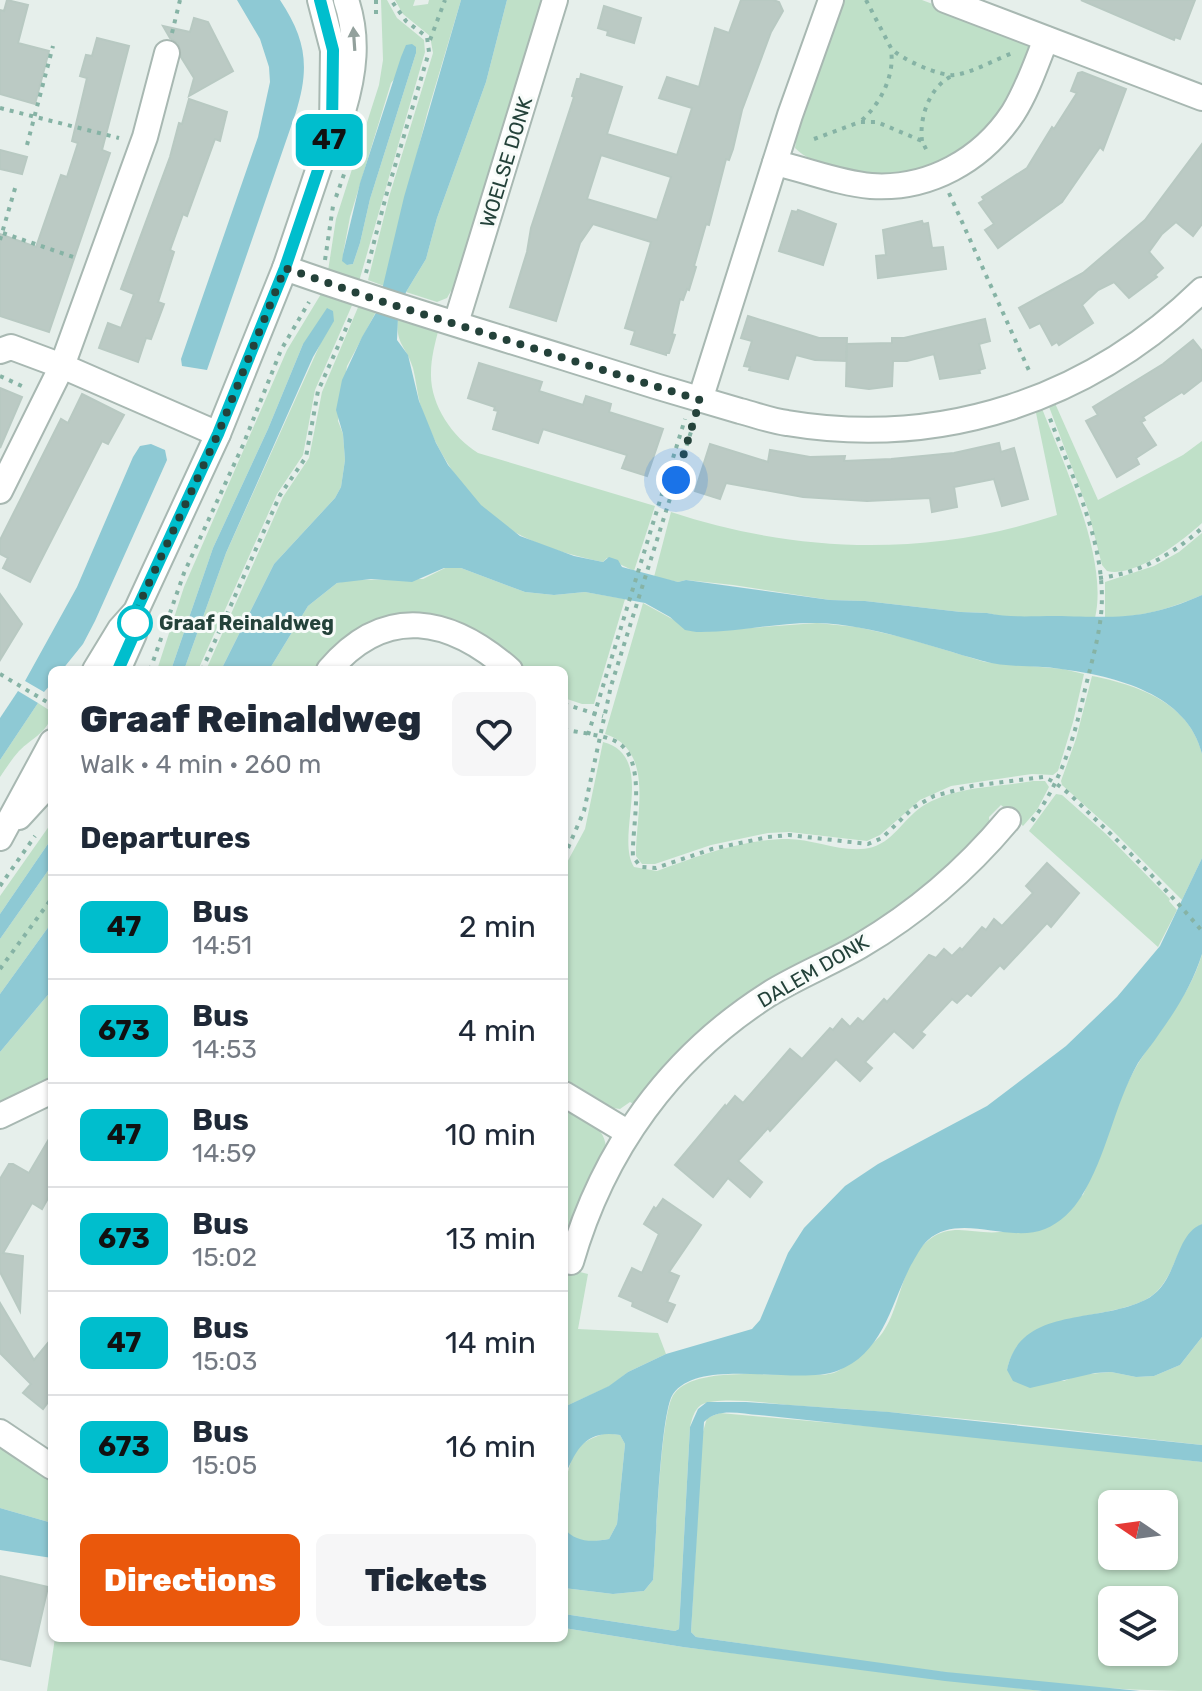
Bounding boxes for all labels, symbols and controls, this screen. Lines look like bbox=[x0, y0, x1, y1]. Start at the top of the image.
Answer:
one-way arrow bbox=[347, 26, 360, 51]
street label: WOELSE DONK bbox=[475, 94, 537, 230]
line badge: 47 bbox=[293, 114, 365, 166]
text: 47 bbox=[312, 123, 346, 156]
your location bbox=[656, 460, 696, 500]
marker: Graaf Reinaldweg bbox=[118, 606, 152, 640]
place label: Graaf Reinaldweg bbox=[159, 611, 334, 635]
button: heart bbox=[452, 692, 536, 776]
text: Graaf Reinaldweg bbox=[80, 696, 422, 742]
text: Walk · 4 min · 260 m bbox=[80, 749, 321, 780]
text: Departures bbox=[80, 820, 251, 856]
text: Bus bbox=[192, 894, 249, 930]
text: 2 min bbox=[459, 909, 536, 945]
text: 47 bbox=[107, 910, 141, 943]
text: 14:51 bbox=[192, 930, 252, 961]
street label: DALEM DONK bbox=[753, 930, 873, 1012]
text: Bus bbox=[192, 998, 249, 1034]
text: 4 min bbox=[458, 1013, 536, 1049]
text: 673 bbox=[98, 1014, 150, 1047]
text: 14:53 bbox=[192, 1034, 257, 1065]
text: Bus bbox=[192, 1102, 249, 1138]
text: 10 min bbox=[445, 1117, 536, 1153]
text: 47 bbox=[107, 1118, 141, 1151]
text: 14:59 bbox=[192, 1138, 257, 1169]
text: Bus bbox=[192, 1206, 249, 1242]
text: 13 min bbox=[446, 1221, 536, 1257]
text: 673 bbox=[98, 1222, 150, 1255]
text: 15:02 bbox=[192, 1242, 257, 1273]
text: Bus bbox=[192, 1310, 249, 1346]
text: 14 min bbox=[445, 1325, 536, 1361]
text: 47 bbox=[107, 1326, 141, 1359]
text: 15:03 bbox=[192, 1346, 257, 1377]
text: Bus bbox=[192, 1414, 249, 1450]
text: 16 min bbox=[446, 1429, 536, 1465]
text: 673 bbox=[98, 1430, 150, 1463]
text: 15:05 bbox=[192, 1450, 257, 1481]
north arrow bbox=[1098, 1490, 1178, 1570]
map controls bbox=[1098, 1490, 1178, 1666]
button: Directions bbox=[80, 1534, 300, 1626]
button: Tickets bbox=[316, 1534, 536, 1626]
button: layers bbox=[1098, 1586, 1178, 1666]

